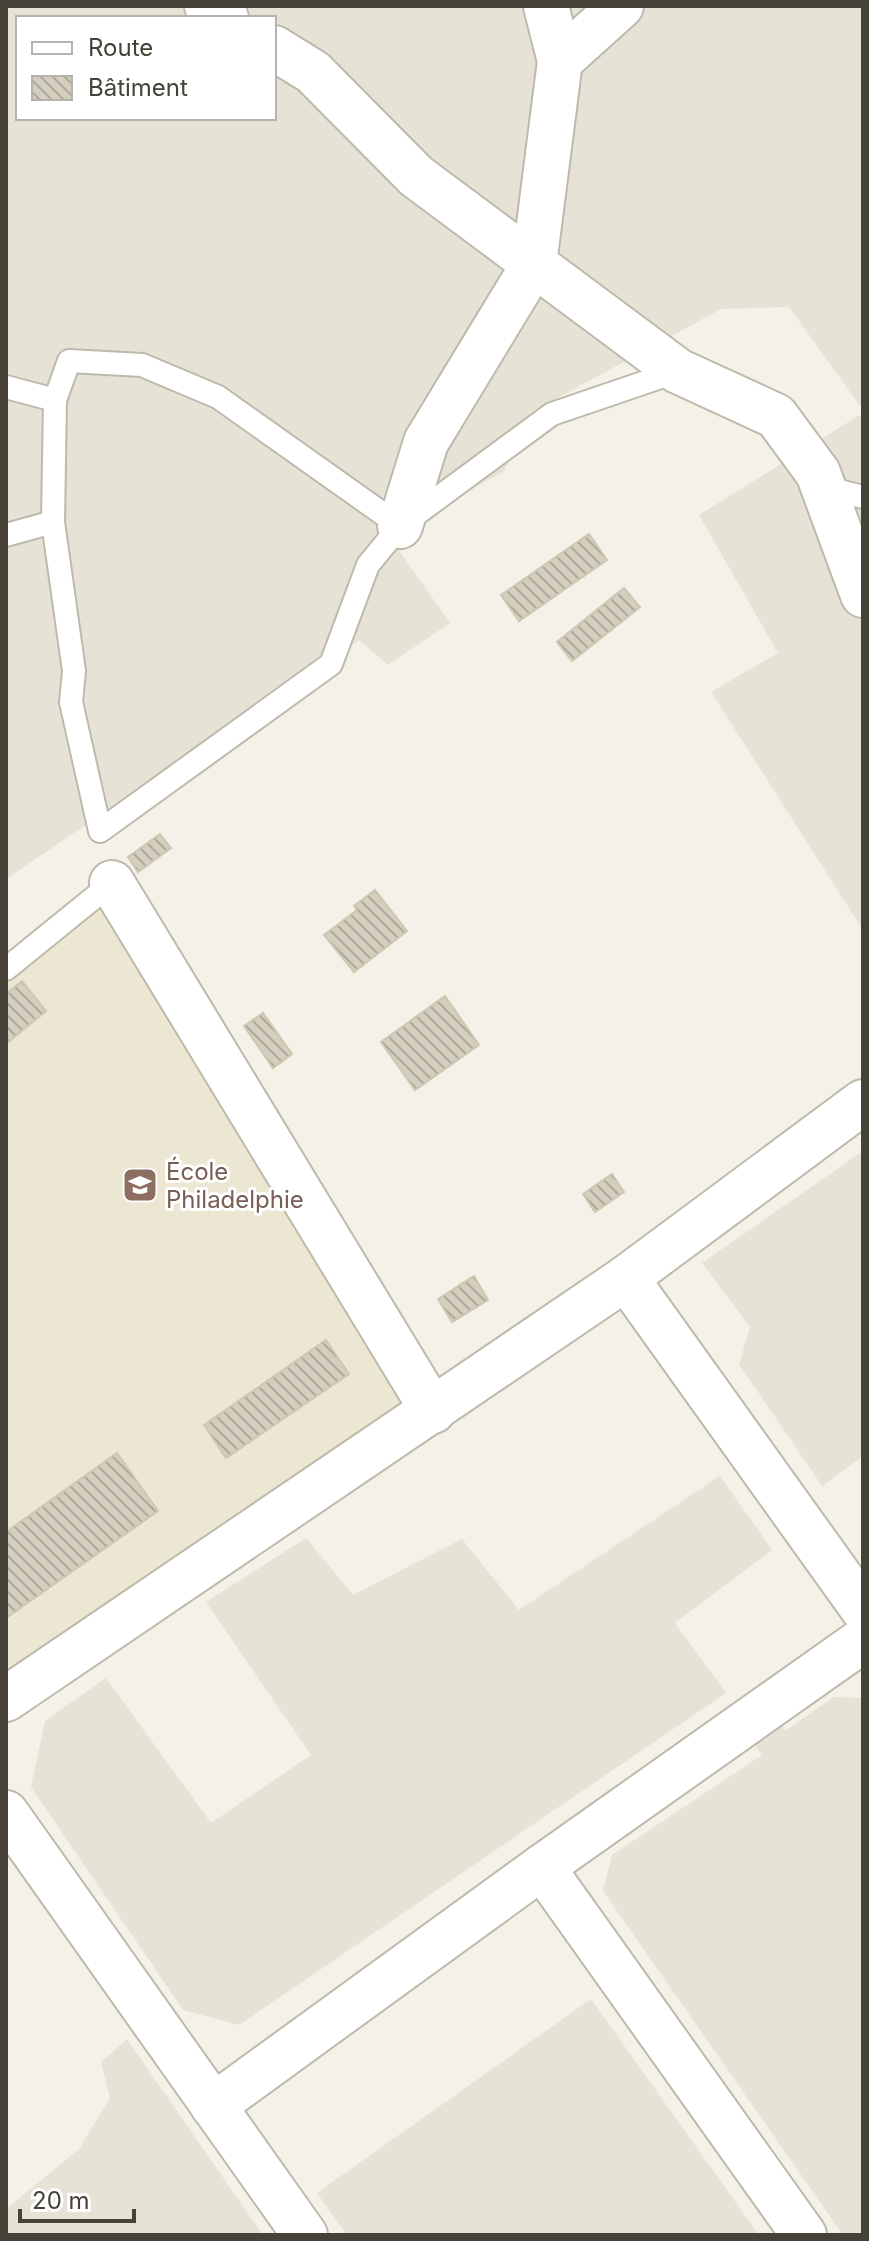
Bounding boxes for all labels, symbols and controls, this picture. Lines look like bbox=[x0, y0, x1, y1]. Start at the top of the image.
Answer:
legend bbox=[16, 16, 276, 120]
text: Route bbox=[88, 33, 153, 62]
text: Bâtiment bbox=[88, 73, 188, 102]
place label: École Philadelphie bbox=[166, 1156, 304, 1214]
school or university icon: École Philadelphie bbox=[121, 1166, 159, 1204]
scale bar bbox=[20, 2173, 134, 2223]
text: 20 m bbox=[32, 2186, 90, 2215]

